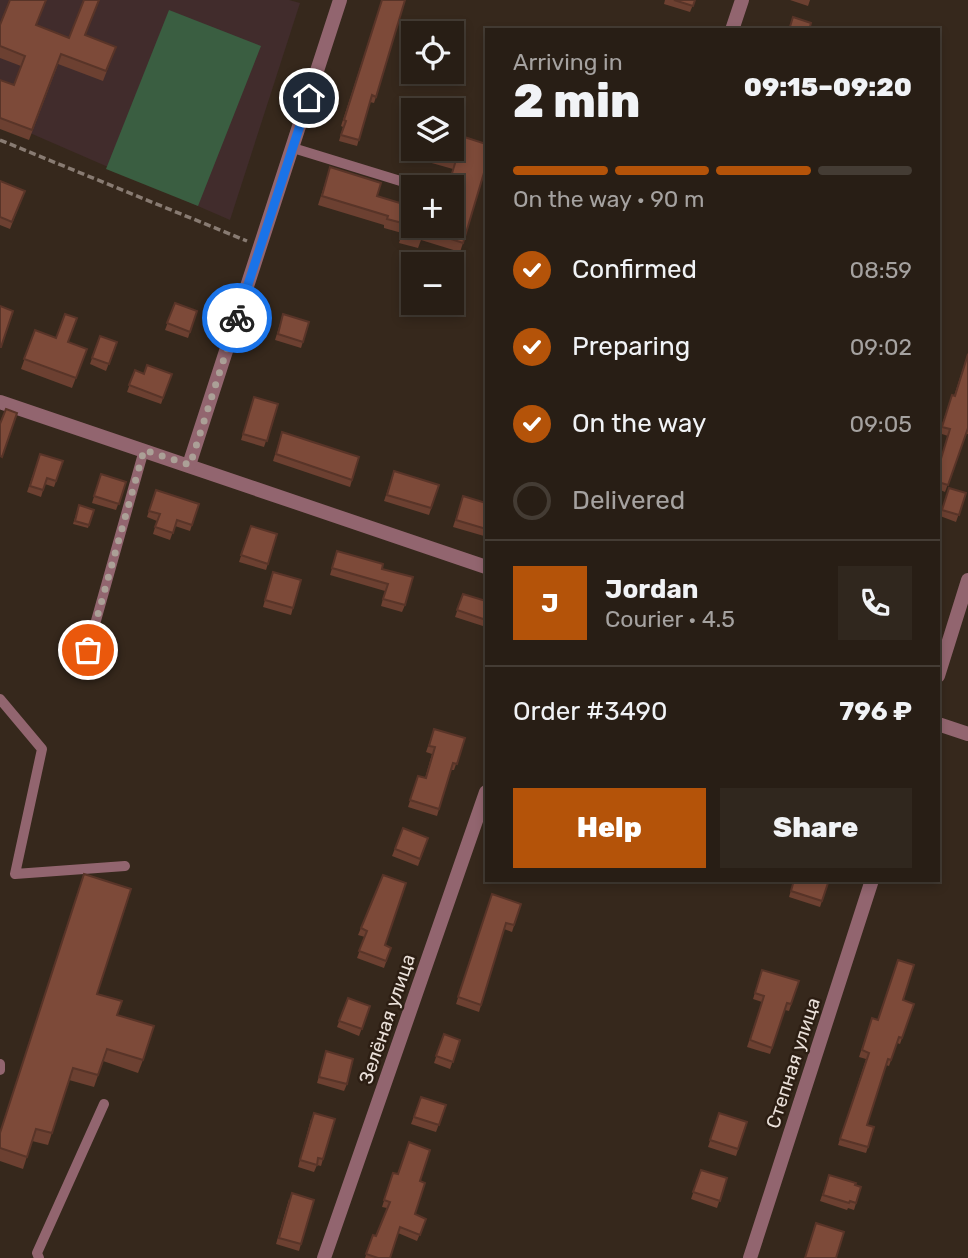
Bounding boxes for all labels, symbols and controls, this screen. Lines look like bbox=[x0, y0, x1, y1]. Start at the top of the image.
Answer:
map controls bbox=[401, 21, 464, 315]
button: locate bbox=[401, 21, 464, 84]
text: Arriving in bbox=[513, 48, 623, 76]
pin bbox=[279, 68, 339, 128]
text: 09:15–09:20 bbox=[744, 72, 912, 103]
text: 2 min bbox=[513, 74, 640, 129]
icon: home bbox=[290, 79, 328, 117]
button: layers bbox=[401, 98, 464, 161]
button: + bbox=[401, 175, 464, 238]
text: On the way · 90 m bbox=[513, 185, 704, 213]
icon: check bbox=[513, 251, 551, 289]
button: − bbox=[401, 252, 464, 315]
text: Confirmed bbox=[572, 254, 697, 285]
text: 08:59 bbox=[850, 256, 912, 284]
courier bbox=[202, 283, 272, 353]
icon: bike bbox=[218, 299, 256, 337]
icon: check bbox=[513, 328, 551, 366]
text: Preparing bbox=[572, 331, 690, 362]
text: 09:02 bbox=[850, 333, 912, 361]
icon: check bbox=[513, 405, 551, 443]
text: On the way bbox=[572, 408, 706, 439]
text: 09:05 bbox=[850, 410, 912, 438]
text: Delivered bbox=[572, 485, 685, 516]
button: phone bbox=[838, 566, 912, 640]
text: Jordan bbox=[605, 574, 698, 605]
text: J bbox=[541, 588, 559, 619]
text: Courier · 4.5 bbox=[605, 605, 735, 633]
pin bbox=[58, 620, 118, 680]
icon: bag bbox=[69, 631, 107, 669]
text: Order #3490 bbox=[513, 696, 668, 727]
text: 796 ₽ bbox=[839, 696, 912, 727]
button: Help bbox=[513, 788, 706, 868]
button: Share bbox=[720, 788, 912, 868]
street label: Зелёная улица bbox=[354, 951, 420, 1087]
street label: Степная улица bbox=[761, 995, 825, 1131]

